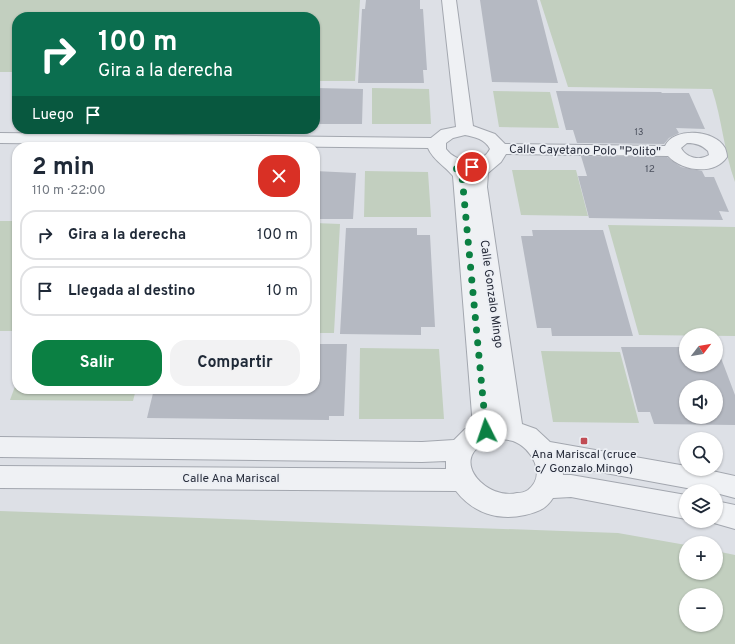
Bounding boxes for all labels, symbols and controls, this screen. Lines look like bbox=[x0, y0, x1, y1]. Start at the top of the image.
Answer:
text: 100 m bbox=[98, 25, 178, 61]
icon: right bbox=[32, 28, 84, 80]
text: Gira a la derecha bbox=[98, 60, 233, 83]
icon: arrive bbox=[82, 104, 104, 126]
text: Luego bbox=[32, 106, 74, 125]
house number: 13 bbox=[635, 127, 643, 138]
street label: Calle Cayetano Polo "Polito" bbox=[509, 142, 661, 160]
pin bbox=[455, 150, 489, 184]
text: 2 min bbox=[32, 153, 95, 183]
button: close bbox=[258, 155, 300, 197]
icon: arrive bbox=[461, 156, 483, 178]
house number: 12 bbox=[645, 163, 655, 176]
text: 110 m · 22:00 bbox=[32, 183, 106, 199]
icon: right bbox=[34, 224, 56, 246]
text: Gira a la derecha bbox=[68, 226, 186, 245]
text: 100 m bbox=[257, 226, 298, 245]
street label: Calle Gonzalo Mingo bbox=[475, 239, 507, 350]
icon: arrive bbox=[34, 280, 56, 302]
text: Llegada al destino bbox=[68, 282, 195, 301]
text: 10 m bbox=[267, 282, 298, 301]
north arrow bbox=[679, 328, 723, 372]
map controls bbox=[679, 328, 723, 632]
button: Salir bbox=[32, 340, 162, 386]
button: Compartir bbox=[170, 340, 300, 386]
button: sound bbox=[679, 380, 723, 424]
position arrow bbox=[465, 410, 507, 452]
button: search bbox=[679, 432, 723, 476]
marker: Ana Mariscal (cruce c/ Gonzalo Mingo) bbox=[579, 436, 589, 446]
place label: Ana Mariscal (cruce c/ Gonzalo Mingo) bbox=[531, 447, 637, 477]
street label: Calle Ana Mariscal bbox=[182, 471, 280, 487]
button: layers bbox=[679, 484, 723, 528]
button: + bbox=[679, 536, 723, 580]
button: − bbox=[679, 588, 723, 632]

